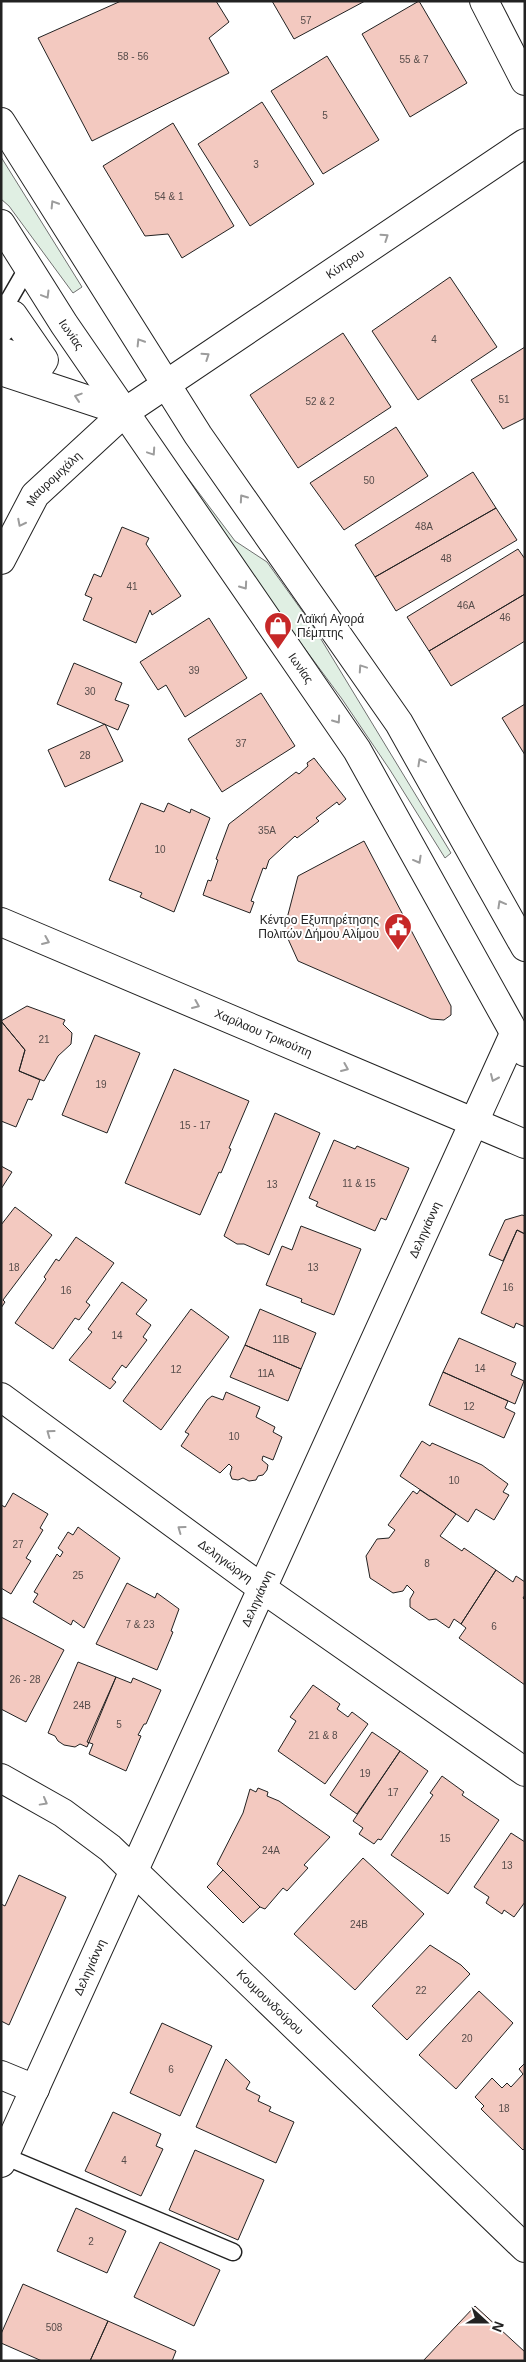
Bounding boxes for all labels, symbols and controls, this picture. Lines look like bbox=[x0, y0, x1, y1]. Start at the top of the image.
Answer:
house number: 57 bbox=[300, 15, 312, 26]
house number: 58 - 56 bbox=[117, 51, 149, 62]
house number: 55 & 7 bbox=[400, 54, 429, 65]
house number: 5 bbox=[322, 110, 328, 121]
house number: 3 bbox=[253, 159, 259, 170]
house number: 54 & 1 bbox=[155, 191, 184, 202]
one-way arrow bbox=[50, 201, 60, 210]
one-way arrow bbox=[380, 233, 389, 243]
street label: Κύπρου bbox=[323, 246, 367, 282]
one-way arrow bbox=[40, 289, 50, 298]
street label: Ιωνίας bbox=[56, 317, 87, 353]
house number: 4 bbox=[431, 334, 437, 345]
one-way arrow bbox=[137, 338, 147, 347]
one-way arrow bbox=[201, 353, 210, 362]
one-way arrow bbox=[75, 393, 83, 403]
house number: 51 bbox=[498, 394, 510, 405]
house number: 52 & 2 bbox=[306, 396, 335, 407]
one-way arrow bbox=[146, 447, 155, 456]
street label: Μαυρομιχάλη bbox=[23, 449, 84, 508]
house number: 50 bbox=[363, 475, 375, 486]
one-way arrow bbox=[240, 494, 249, 504]
one-way arrow bbox=[17, 518, 27, 527]
house number: 48Α bbox=[415, 521, 433, 532]
house number: 48 bbox=[440, 553, 452, 564]
one-way arrow bbox=[238, 580, 247, 590]
house number: 41 bbox=[126, 581, 138, 592]
house number: 46Α bbox=[457, 600, 475, 611]
shop icon: Λαϊκή Αγορά Πέμπτης bbox=[263, 611, 293, 650]
place label: Λαϊκή Αγορά Πέμπτης bbox=[297, 612, 364, 640]
house number: 46 bbox=[499, 612, 511, 623]
street label: Ιωνίας bbox=[285, 650, 316, 686]
one-way arrow bbox=[359, 664, 368, 674]
house number: 39 bbox=[188, 665, 200, 676]
house number: 30 bbox=[84, 686, 96, 697]
one-way arrow bbox=[331, 714, 340, 724]
house number: 37 bbox=[235, 738, 247, 749]
house number: 28 bbox=[79, 750, 91, 761]
one-way arrow bbox=[418, 759, 428, 768]
house number: 35A bbox=[258, 825, 276, 836]
house number: 10 bbox=[154, 844, 166, 855]
one-way arrow bbox=[412, 855, 422, 864]
one-way arrow bbox=[497, 900, 507, 909]
public building icon: Κέντρο Εξυπηρέτησης Πολιτών Δήμου Αλίμου bbox=[383, 912, 413, 951]
place label: Κέντρο Εξυπηρέτησης Πολιτών Δήμου Αλίμου bbox=[258, 913, 379, 941]
one-way arrow bbox=[41, 934, 50, 945]
one-way arrow bbox=[191, 998, 200, 1009]
street label: Χαρίλαου Τρικούπη bbox=[213, 1006, 314, 1060]
house number: 21 bbox=[38, 1034, 50, 1045]
one-way arrow bbox=[340, 1062, 349, 1073]
one-way arrow bbox=[490, 1073, 501, 1082]
house number: 19 bbox=[95, 1079, 107, 1090]
house number: 15 - 17 bbox=[179, 1120, 211, 1131]
house number: 11 & 15 bbox=[342, 1178, 376, 1189]
house number: 13 bbox=[266, 1179, 278, 1190]
street label: Δεληγιάννη bbox=[406, 1199, 444, 1260]
house number: 18 bbox=[8, 1262, 20, 1273]
house number: 13 bbox=[307, 1262, 319, 1273]
house number: 16 bbox=[502, 1282, 514, 1293]
house number: 16 bbox=[60, 1285, 72, 1296]
house number: 14 bbox=[111, 1330, 123, 1341]
house number: 11B bbox=[272, 1334, 290, 1345]
house number: 14 bbox=[474, 1363, 486, 1374]
house number: 12 bbox=[170, 1364, 182, 1375]
house number: 11A bbox=[257, 1368, 275, 1379]
house number: 12 bbox=[463, 1401, 475, 1412]
one-way arrow bbox=[47, 1430, 56, 1438]
house number: 10 bbox=[228, 1431, 240, 1442]
house number: 10 bbox=[448, 1475, 460, 1486]
one-way arrow bbox=[177, 1526, 187, 1535]
street label: Δεληγιώργη bbox=[195, 1537, 255, 1586]
house number: 27 bbox=[12, 1539, 24, 1550]
house number: 8 bbox=[424, 1558, 430, 1569]
street label: Δεληγιάννη bbox=[239, 1568, 276, 1629]
house number: 25 bbox=[72, 1570, 84, 1581]
house number: 7 & 23 bbox=[126, 1619, 155, 1630]
house number: 6 bbox=[491, 1621, 497, 1632]
house number: 26 - 28 bbox=[9, 1674, 41, 1685]
house number: 24B bbox=[73, 1700, 91, 1711]
house number: 5 bbox=[116, 1719, 122, 1730]
house number: 21 & 8 bbox=[309, 1730, 338, 1741]
house number: 19 bbox=[359, 1768, 371, 1779]
house number: 17 bbox=[387, 1787, 399, 1798]
one-way arrow bbox=[38, 1796, 47, 1806]
house number: 15 bbox=[439, 1833, 451, 1844]
house number: 24A bbox=[262, 1845, 280, 1856]
house number: 13 bbox=[501, 1860, 513, 1871]
house number: 24B bbox=[350, 1919, 368, 1930]
street label: Δεληγιάννη bbox=[71, 1937, 109, 1998]
street label: Κουμουνδούρου bbox=[234, 1967, 306, 2038]
house number: 22 bbox=[415, 1985, 427, 1996]
house number: 20 bbox=[461, 2033, 473, 2044]
house number: 6 bbox=[168, 2064, 174, 2075]
house number: 18 bbox=[498, 2103, 510, 2114]
house number: 4 bbox=[121, 2155, 127, 2166]
house number: 2 bbox=[88, 2236, 94, 2247]
north arrow bbox=[461, 2297, 511, 2347]
text: N bbox=[489, 2319, 507, 2334]
house number: 508 bbox=[46, 2322, 63, 2333]

